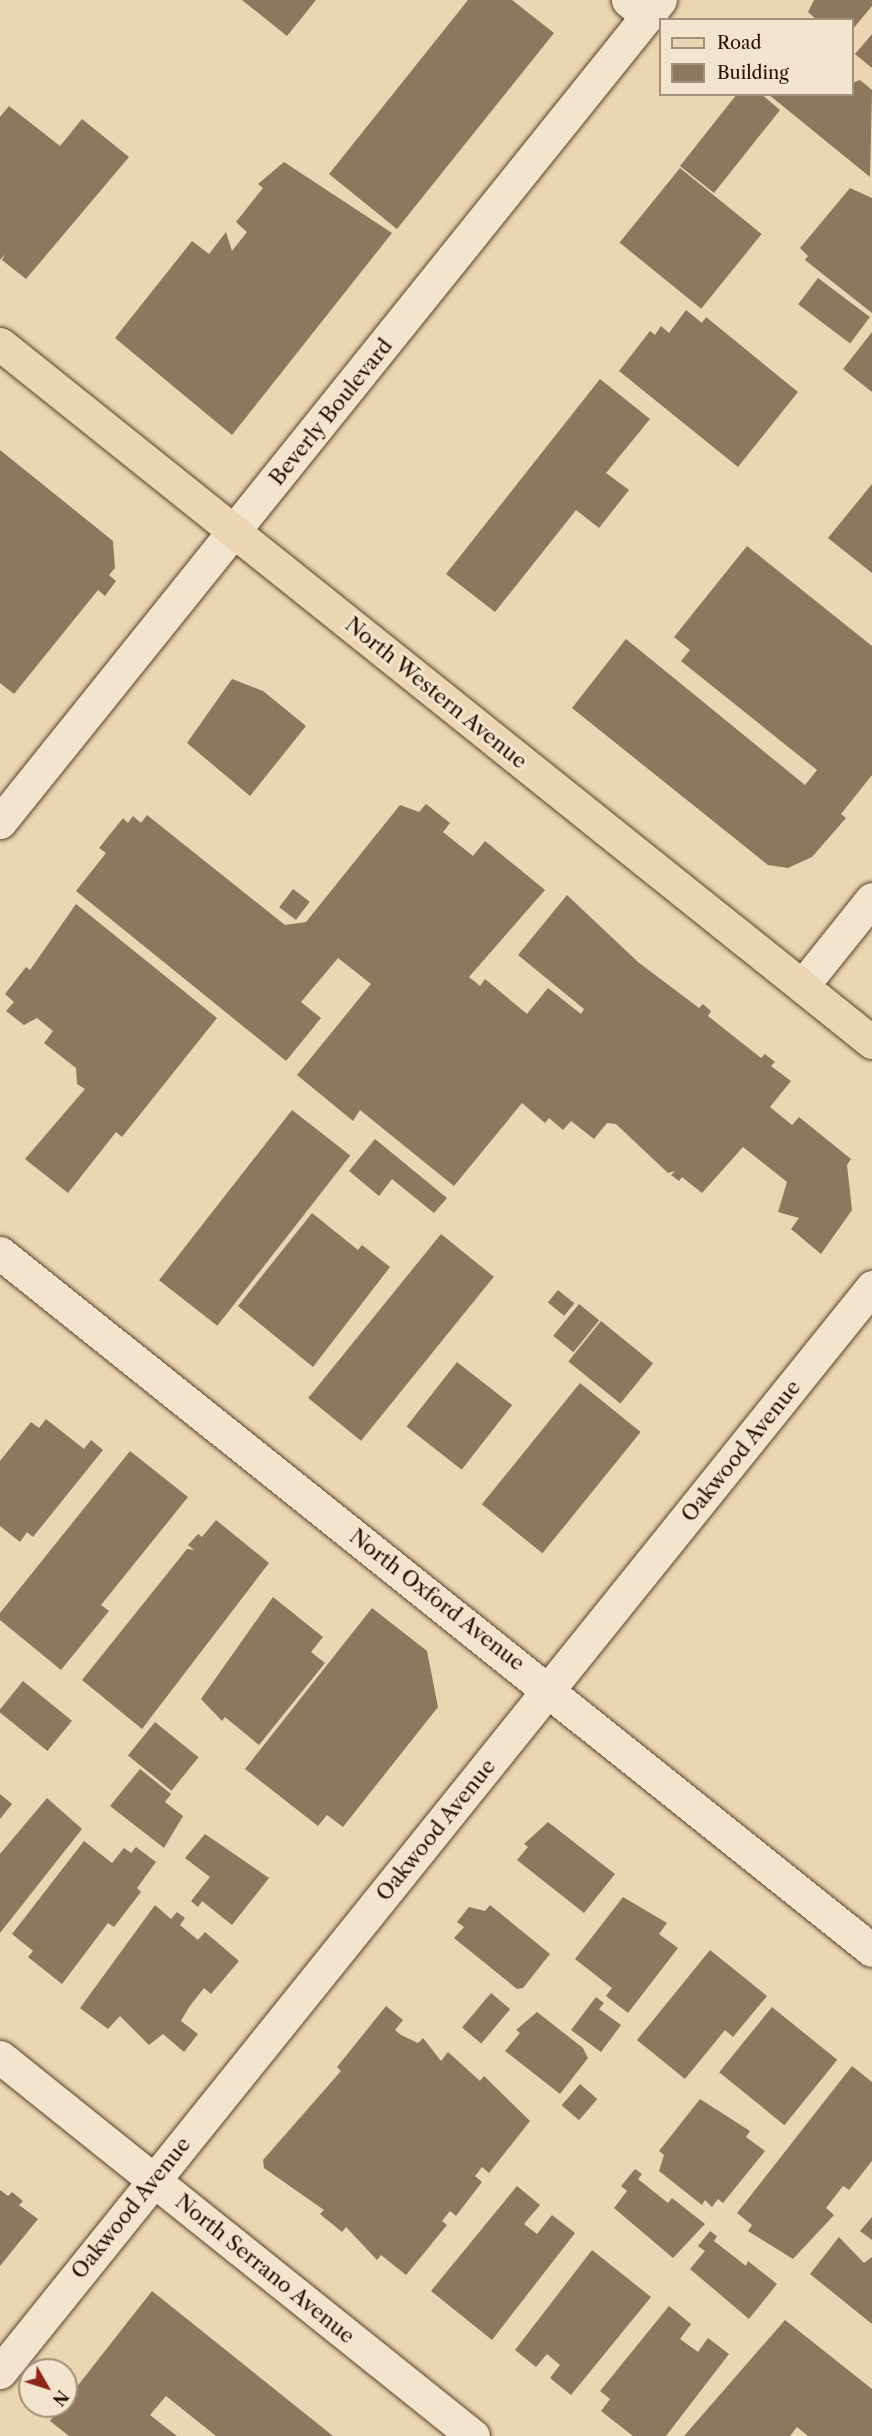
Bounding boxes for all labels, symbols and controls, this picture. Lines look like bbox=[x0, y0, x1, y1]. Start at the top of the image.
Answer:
legend bbox=[659, 18, 854, 96]
text: Road bbox=[717, 32, 762, 54]
text: Building bbox=[717, 62, 789, 84]
street label: Beverly Boulevard bbox=[264, 333, 398, 491]
street label: North Western Avenue bbox=[339, 611, 533, 775]
street label: Oakwood Avenue bbox=[676, 1375, 806, 1527]
street label: North Oxford Avenue bbox=[344, 1524, 530, 1676]
street label: Oakwood Avenue bbox=[371, 1754, 501, 1906]
street label: Oakwood Avenue bbox=[66, 2132, 196, 2284]
street label: North Serrano Avenue bbox=[170, 2189, 360, 2349]
north arrow bbox=[18, 2358, 78, 2418]
text: N bbox=[48, 2386, 73, 2410]

